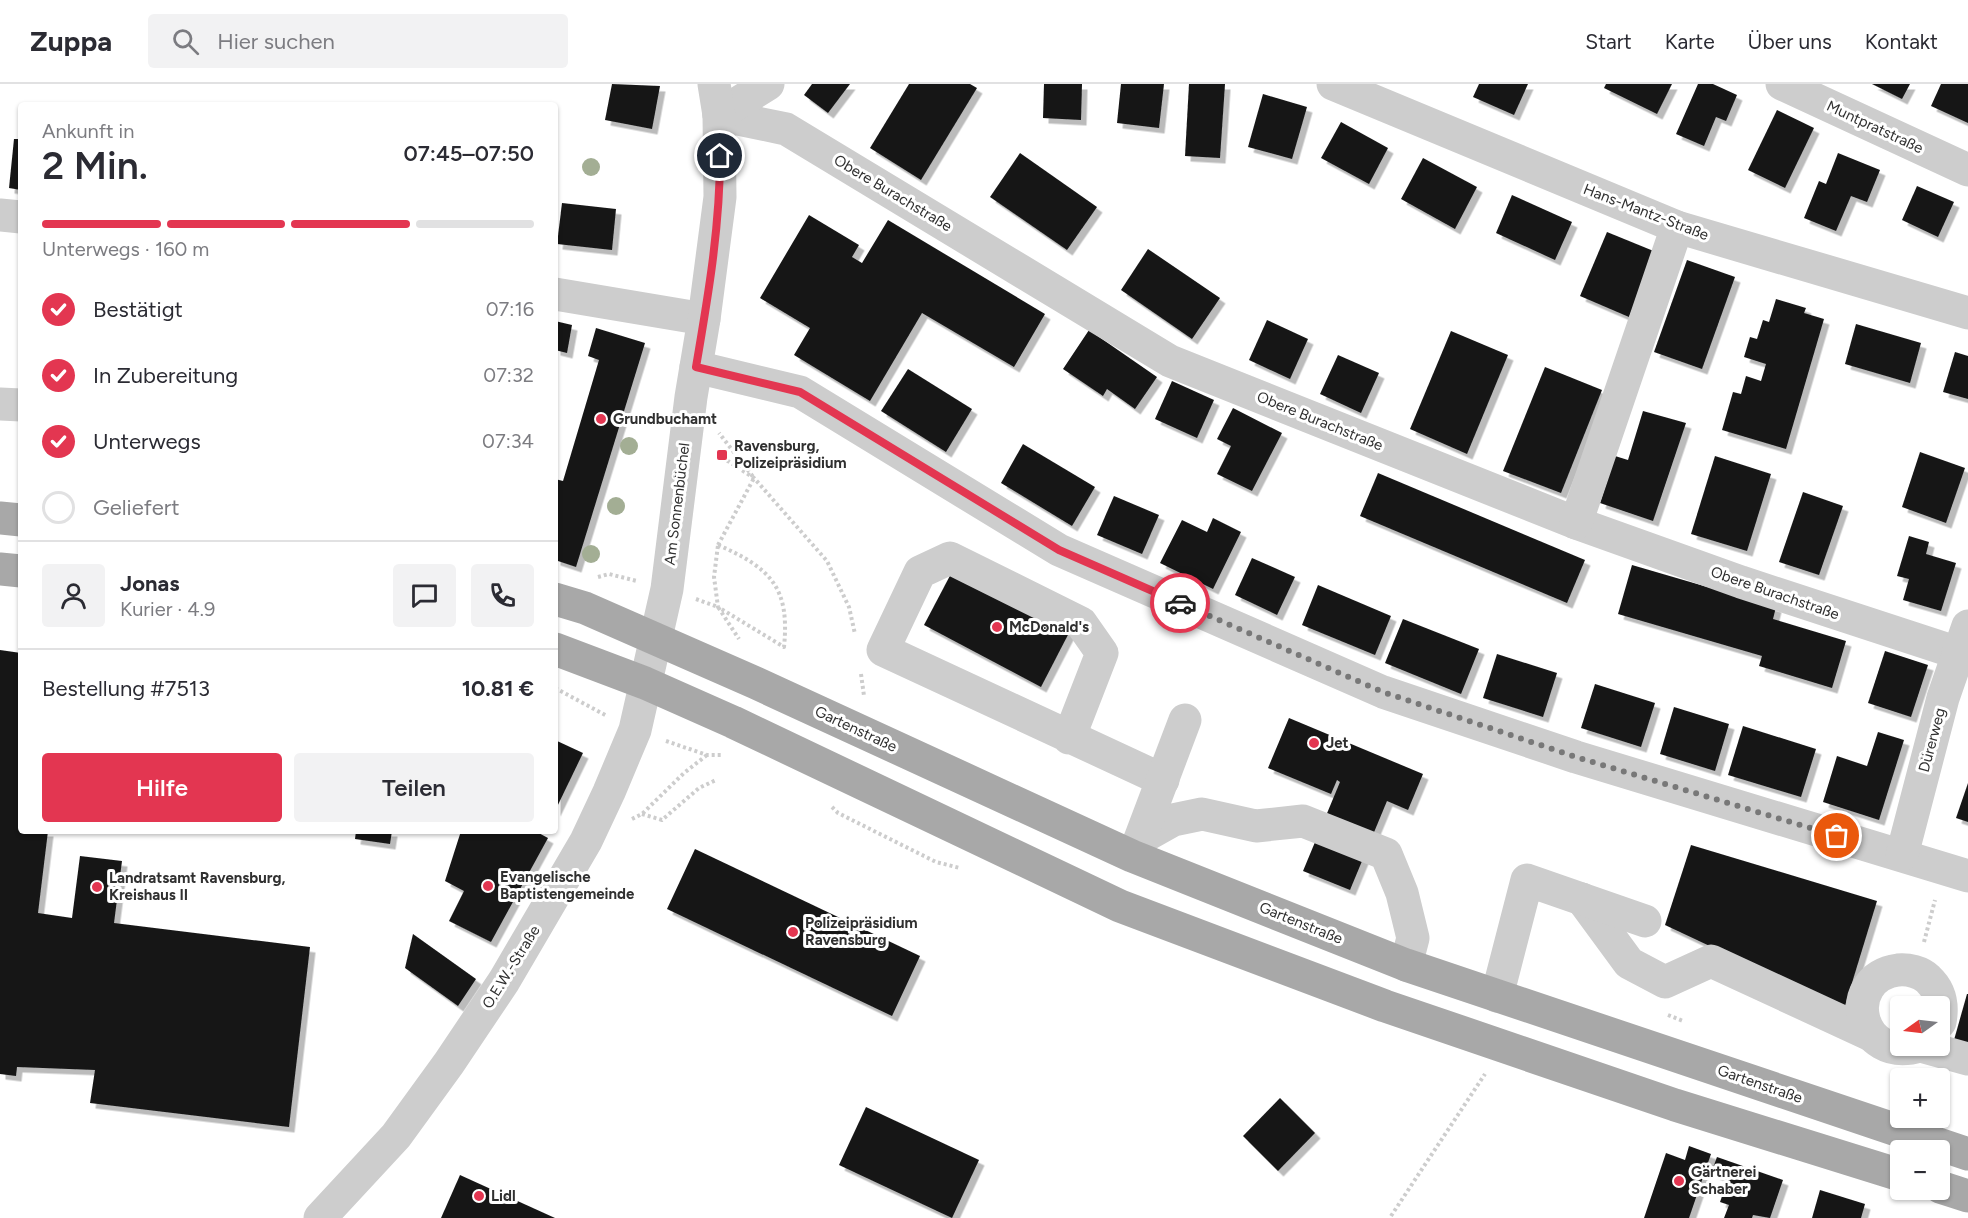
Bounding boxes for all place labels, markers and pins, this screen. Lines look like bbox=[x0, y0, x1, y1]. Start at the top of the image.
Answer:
pin bbox=[694, 130, 745, 181]
place label: Grundbuchamt bbox=[613, 410, 717, 428]
marker: Grundbuchamt bbox=[594, 412, 608, 426]
place label: Ravensburg, Polizeipräsidium bbox=[734, 437, 847, 472]
marker: Ravensburg, Polizeipräsidium bbox=[715, 448, 729, 462]
place label: McDonald's bbox=[1009, 618, 1089, 636]
marker: McDonald's bbox=[990, 620, 1004, 634]
place label: Jet bbox=[1326, 734, 1349, 752]
marker: Jet bbox=[1307, 736, 1321, 750]
pin bbox=[1811, 810, 1862, 861]
place label: Evangelische Baptistengemeinde bbox=[500, 868, 635, 903]
place label: Landratsamt Ravensburg, Kreishaus II bbox=[109, 869, 285, 904]
marker: Evangelische Baptistengemeinde bbox=[481, 879, 495, 893]
marker: Landratsamt Ravensburg, Kreishaus II bbox=[90, 880, 104, 894]
place label: Polizeipräsidium Ravensburg bbox=[805, 914, 918, 949]
marker: Polizeipräsidium Ravensburg bbox=[786, 925, 800, 939]
place label: Gärtnerei Schaber bbox=[1691, 1163, 1757, 1198]
marker: Gärtnerei Schaber bbox=[1672, 1174, 1686, 1188]
place label: Lidl bbox=[491, 1187, 516, 1205]
marker: Lidl bbox=[472, 1189, 486, 1203]

